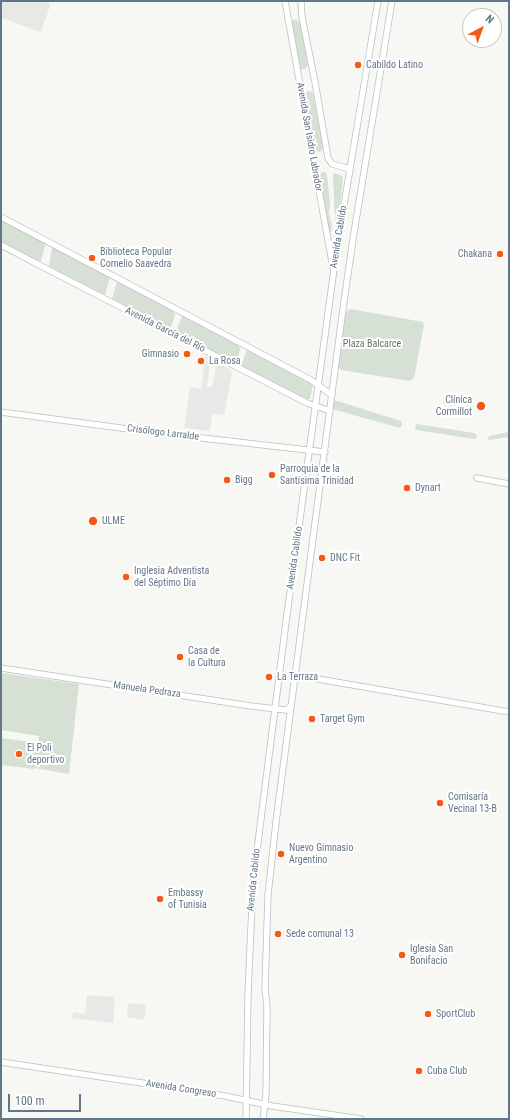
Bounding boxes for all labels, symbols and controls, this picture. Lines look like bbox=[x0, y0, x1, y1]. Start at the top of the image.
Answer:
north arrow bbox=[462, 8, 502, 48]
text: N bbox=[483, 12, 496, 26]
place label: Cabildo Latino bbox=[366, 59, 423, 71]
marker: Cabildo Latino bbox=[353, 60, 363, 70]
street label: Avenida San Isidro Labrador bbox=[294, 82, 324, 192]
street label: Avenida Cabildo bbox=[328, 205, 350, 269]
place label: Biblioteca Popular Cornelio Saavedra bbox=[100, 246, 172, 270]
place label: Chakana bbox=[458, 248, 492, 260]
marker: Chakana bbox=[495, 249, 505, 259]
marker: Biblioteca Popular Cornelio Saavedra bbox=[87, 253, 97, 263]
street label: Avenida García del Río bbox=[123, 305, 207, 355]
park label: Plaza Balcarce bbox=[343, 338, 401, 350]
place label: Gimnasio bbox=[142, 348, 179, 360]
marker: Gimnasio bbox=[182, 349, 192, 359]
place label: La Rosa bbox=[209, 355, 241, 367]
marker: La Rosa bbox=[196, 356, 206, 366]
place label: Clínica Cormillot bbox=[436, 394, 472, 418]
marker: Clínica Cormillot bbox=[475, 400, 487, 412]
street label: Crisólogo Larralde bbox=[126, 423, 200, 443]
place label: Parroquia de la Santísima Trinidad bbox=[280, 463, 354, 486]
marker: Parroquia de la Santísima Trinidad bbox=[267, 470, 277, 480]
place label: Bigg bbox=[235, 474, 253, 486]
marker: Bigg bbox=[222, 475, 232, 485]
place label: Dynart bbox=[415, 482, 441, 494]
marker: Dynart bbox=[402, 483, 412, 493]
marker: ULME bbox=[87, 515, 99, 527]
place label: ULME bbox=[102, 515, 125, 527]
street label: Avenida Cabildo bbox=[285, 526, 305, 590]
place label: DNC Fit bbox=[330, 552, 360, 564]
marker: DNC Fit bbox=[317, 553, 327, 563]
place label: Inglesia Adventista del Séptimo Día bbox=[134, 565, 209, 588]
marker: Inglesia Adventista del Séptimo Día bbox=[121, 572, 131, 582]
place label: Casa de la Cultura bbox=[188, 645, 226, 668]
marker: Casa de la Cultura bbox=[175, 652, 185, 662]
place label: La Terraza bbox=[277, 671, 318, 683]
marker: La Terraza bbox=[264, 672, 274, 682]
street label: Manuela Pedraza bbox=[112, 679, 182, 701]
place label: Target Gym bbox=[320, 713, 365, 725]
marker: Target Gym bbox=[307, 714, 317, 724]
place label: El Poli deportivo bbox=[27, 742, 64, 766]
marker: El Poli deportivo bbox=[14, 749, 24, 759]
place label: Comisaría Vecinal 13-B bbox=[448, 791, 497, 814]
marker: Comisaría Vecinal 13-B bbox=[435, 798, 445, 808]
place label: Nuevo Gimnasio Argentino bbox=[289, 842, 353, 866]
street label: Avenida Cabildo bbox=[245, 848, 263, 912]
marker: Nuevo Gimnasio Argentino bbox=[276, 849, 286, 859]
place label: Embassy of Tunisia bbox=[168, 887, 207, 910]
marker: Embassy of Tunisia bbox=[155, 894, 165, 904]
place label: Sede comunal 13 bbox=[286, 928, 354, 940]
marker: Sede comunal 13 bbox=[273, 929, 283, 939]
place label: Iglesia San Bonifacio bbox=[410, 943, 453, 966]
marker: Iglesia San Bonifacio bbox=[397, 950, 407, 960]
place label: SportClub bbox=[436, 1008, 475, 1020]
marker: SportClub bbox=[423, 1009, 433, 1019]
place label: Cuba Club bbox=[427, 1065, 467, 1077]
marker: Cuba Club bbox=[414, 1066, 424, 1076]
street label: Avenida Congreso bbox=[145, 1077, 217, 1101]
scale bar bbox=[10, 1086, 83, 1112]
text: 100 m bbox=[15, 1094, 45, 1108]

